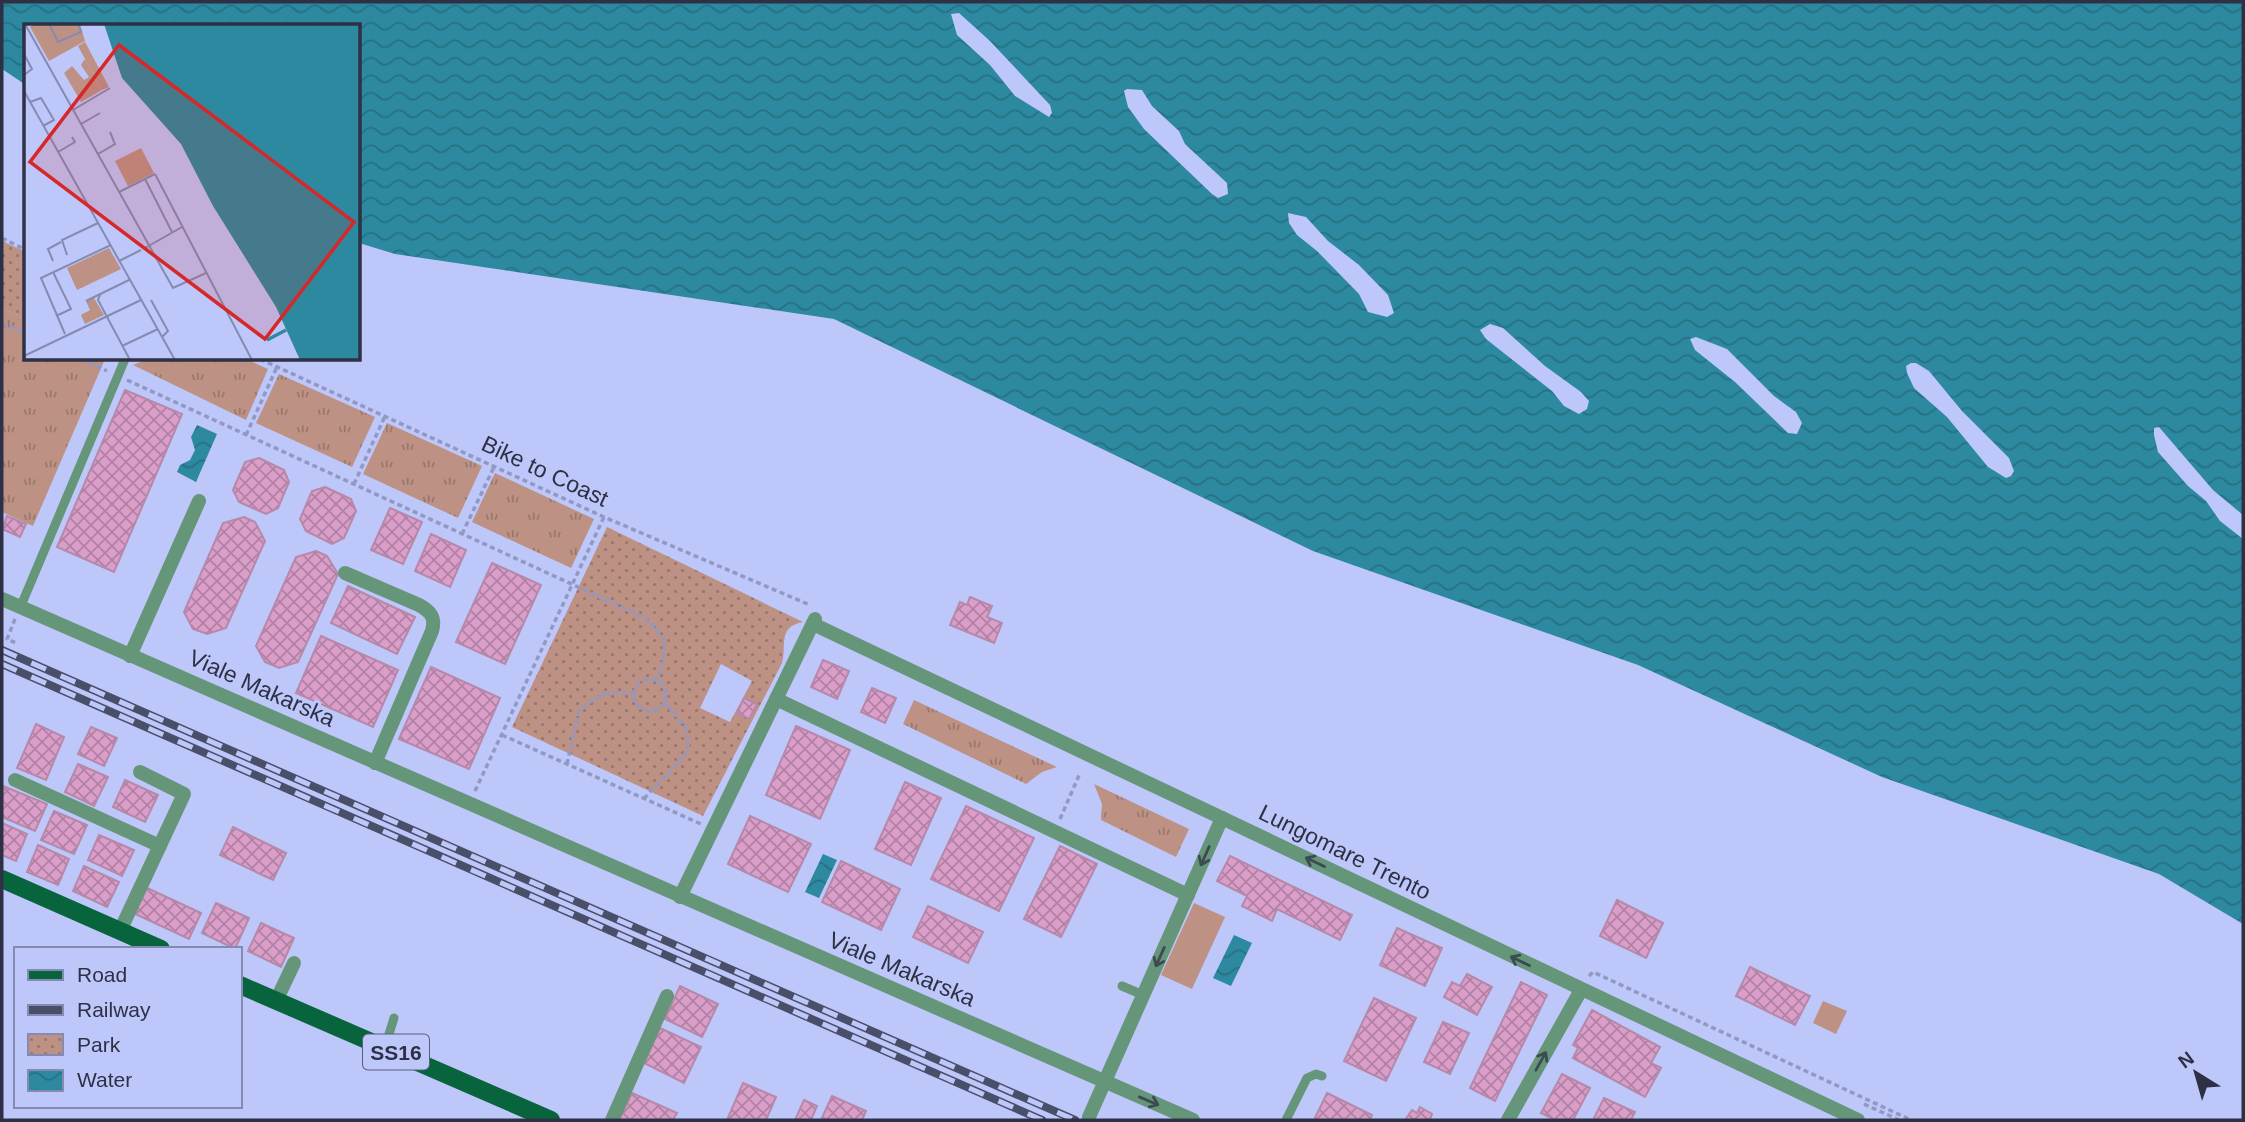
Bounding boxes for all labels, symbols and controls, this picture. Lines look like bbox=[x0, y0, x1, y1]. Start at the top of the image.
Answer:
inset map bbox=[24, 24, 360, 360]
street label: Bike to Coast bbox=[478, 430, 613, 512]
street label: Viale Makarska bbox=[185, 644, 339, 732]
street label: Lungomare Trento bbox=[1255, 799, 1435, 905]
one-way arrow bbox=[1198, 845, 1211, 867]
one-way arrow bbox=[1305, 855, 1326, 868]
street label: Viale Makarska bbox=[825, 926, 979, 1012]
one-way arrow bbox=[1153, 946, 1166, 968]
legend bbox=[14, 947, 242, 1108]
one-way arrow bbox=[1510, 953, 1531, 967]
text: Road bbox=[77, 963, 127, 986]
text: Railway bbox=[77, 998, 151, 1021]
text: Park bbox=[77, 1033, 121, 1056]
road number: SS16 bbox=[363, 1034, 429, 1070]
north arrow bbox=[2161, 1038, 2231, 1108]
text: N bbox=[2174, 1047, 2198, 1072]
one-way arrow bbox=[1534, 1051, 1548, 1071]
text: Water bbox=[77, 1068, 132, 1091]
one-way arrow bbox=[1138, 1095, 1159, 1108]

